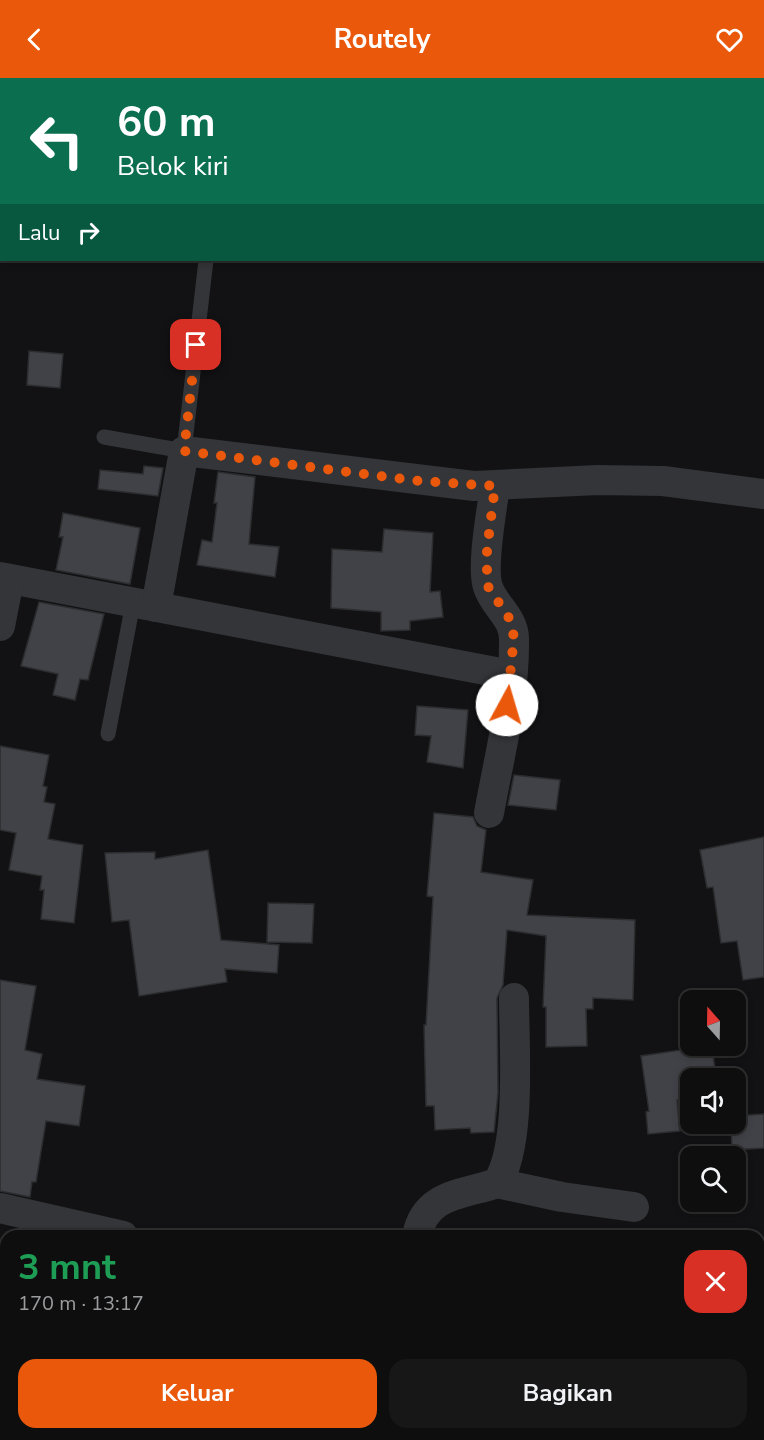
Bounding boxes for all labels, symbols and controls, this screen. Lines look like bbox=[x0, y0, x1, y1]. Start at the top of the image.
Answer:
text: Routely bbox=[334, 21, 430, 58]
icon: back bbox=[18, 23, 51, 56]
icon: heart bbox=[713, 23, 746, 56]
text: 60 m bbox=[117, 94, 216, 151]
icon: left bbox=[18, 102, 96, 180]
text: Belok kiri bbox=[117, 148, 229, 185]
icon: right bbox=[72, 216, 105, 249]
text: Lalu bbox=[18, 218, 60, 248]
pin bbox=[170, 319, 221, 370]
icon: arrive bbox=[179, 328, 212, 361]
position arrow bbox=[475, 673, 539, 737]
north arrow bbox=[680, 990, 746, 1056]
map controls bbox=[680, 990, 746, 1212]
button: sound bbox=[680, 1068, 746, 1134]
button: search bbox=[680, 1146, 746, 1212]
text: 3 mnt bbox=[18, 1243, 116, 1292]
button: close bbox=[684, 1250, 747, 1313]
text: 170 m · 13:17 bbox=[18, 1290, 144, 1317]
button: Keluar bbox=[18, 1359, 377, 1428]
button: Bagikan bbox=[389, 1359, 747, 1428]

